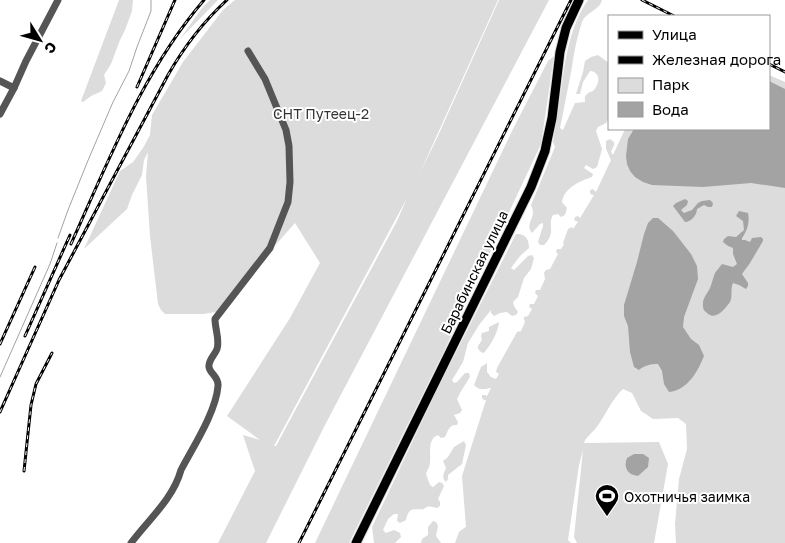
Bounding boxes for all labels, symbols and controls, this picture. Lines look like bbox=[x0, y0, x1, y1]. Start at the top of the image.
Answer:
north arrow bbox=[15, 15, 65, 65]
legend bbox=[608, 15, 770, 130]
text: Улица bbox=[652, 25, 697, 43]
text: С bbox=[41, 39, 61, 57]
text: Железная дорога bbox=[652, 50, 781, 68]
text: Парк bbox=[652, 75, 690, 93]
text: Вода bbox=[652, 100, 689, 118]
park label: СНТ Путеец-2 bbox=[273, 105, 369, 122]
street label: Барабинская улица bbox=[437, 208, 511, 336]
sports icon: Охотничья заимка bbox=[594, 483, 620, 517]
place label: Охотничья заимка bbox=[624, 488, 750, 505]

